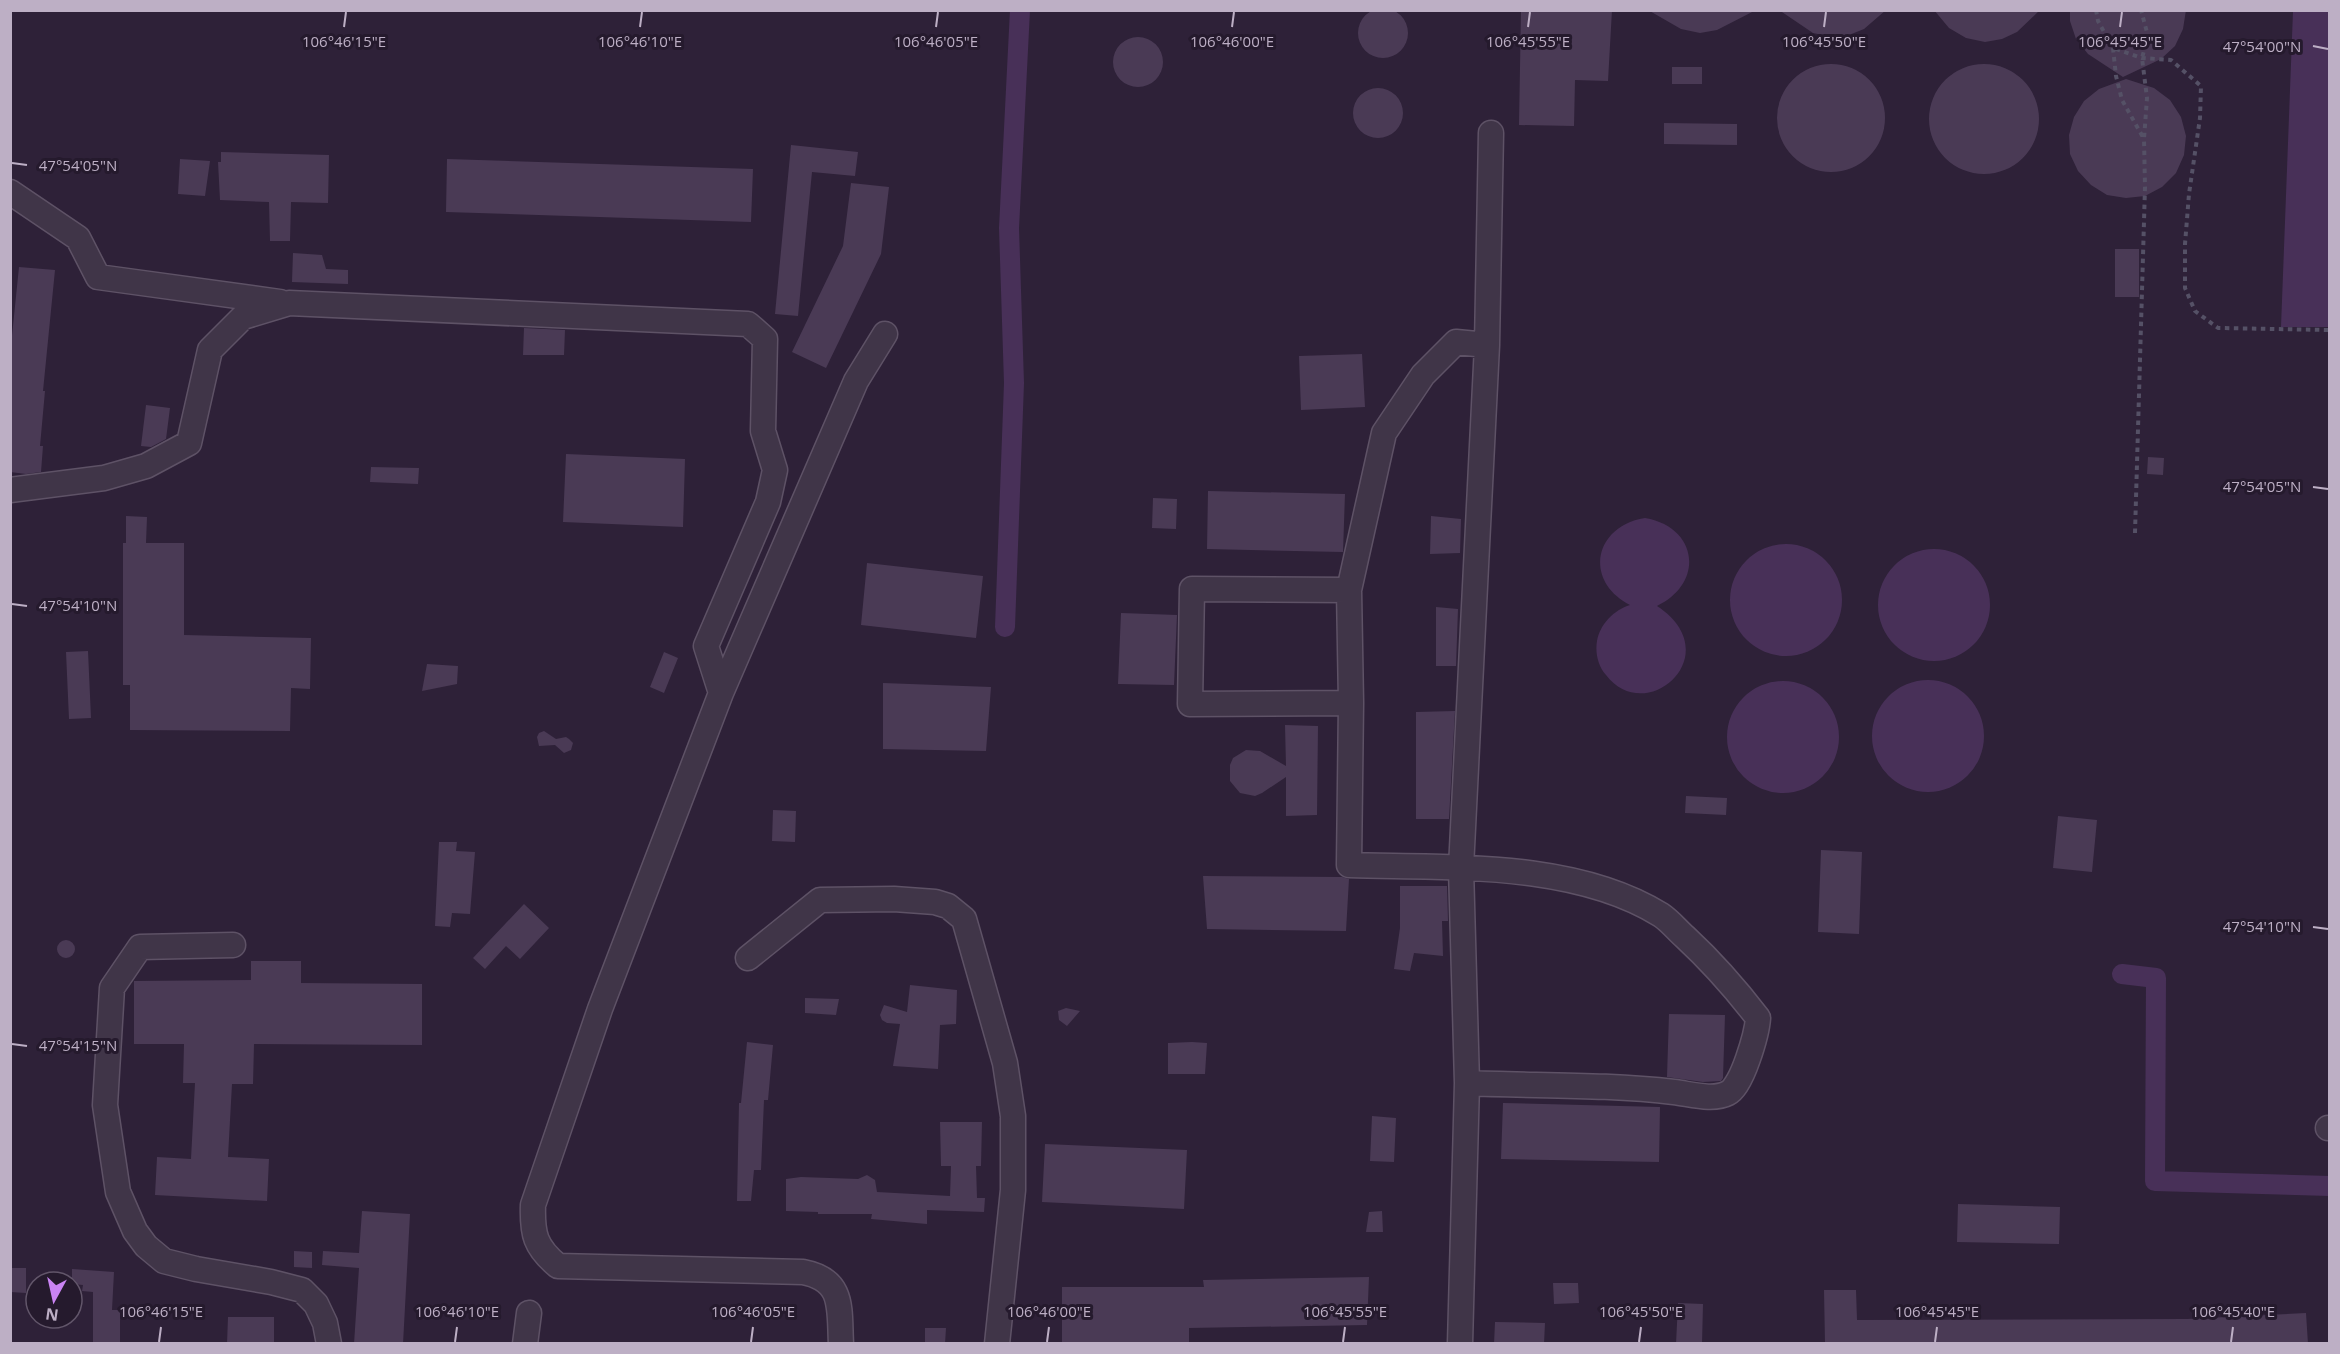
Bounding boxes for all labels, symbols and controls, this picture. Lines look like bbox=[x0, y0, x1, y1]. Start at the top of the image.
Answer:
text: 106°46'15"E bbox=[302, 31, 386, 51]
text: 106°46'10"E bbox=[598, 31, 682, 51]
text: 106°46'05"E bbox=[894, 31, 978, 51]
text: 106°46'00"E bbox=[1190, 31, 1274, 51]
text: 106°45'55"E bbox=[1486, 31, 1570, 51]
text: 106°45'50"E bbox=[1782, 31, 1866, 51]
text: 106°45'45"E bbox=[2078, 31, 2162, 51]
text: 47°54'00"N bbox=[2223, 36, 2301, 56]
text: 47°54'05"N bbox=[39, 155, 117, 175]
text: 47°54'05"N bbox=[2223, 476, 2301, 496]
text: 47°54'10"N bbox=[39, 595, 117, 615]
text: 47°54'10"N bbox=[2223, 916, 2301, 936]
text: 47°54'15"N bbox=[39, 1035, 117, 1055]
north arrow bbox=[24, 1270, 84, 1330]
text: 106°46'15"E bbox=[119, 1301, 203, 1321]
text: 106°46'10"E bbox=[415, 1301, 499, 1321]
text: 106°46'05"E bbox=[711, 1301, 795, 1321]
text: 106°46'00"E bbox=[1007, 1301, 1091, 1321]
text: 106°45'55"E bbox=[1303, 1301, 1387, 1321]
text: 106°45'50"E bbox=[1599, 1301, 1683, 1321]
text: 106°45'45"E bbox=[1895, 1301, 1979, 1321]
text: 106°45'40"E bbox=[2191, 1301, 2275, 1321]
text: N bbox=[44, 1303, 60, 1327]

